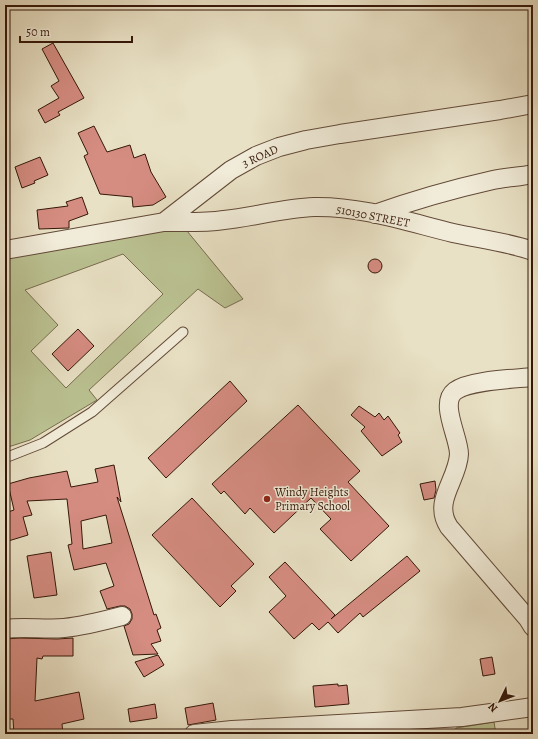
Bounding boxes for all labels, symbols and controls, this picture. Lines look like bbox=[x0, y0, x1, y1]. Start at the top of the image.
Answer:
scale bar bbox=[20, 18, 132, 44]
text: 50 m bbox=[26, 24, 50, 40]
street label: 3 ROAD bbox=[239, 141, 281, 171]
street label: 510130 STREET bbox=[335, 201, 412, 231]
place label: Windy Heights Primary School bbox=[274, 484, 350, 514]
marker: Windy Heights Primary School bbox=[262, 494, 272, 504]
north arrow bbox=[480, 681, 520, 721]
text: N bbox=[485, 699, 501, 716]

